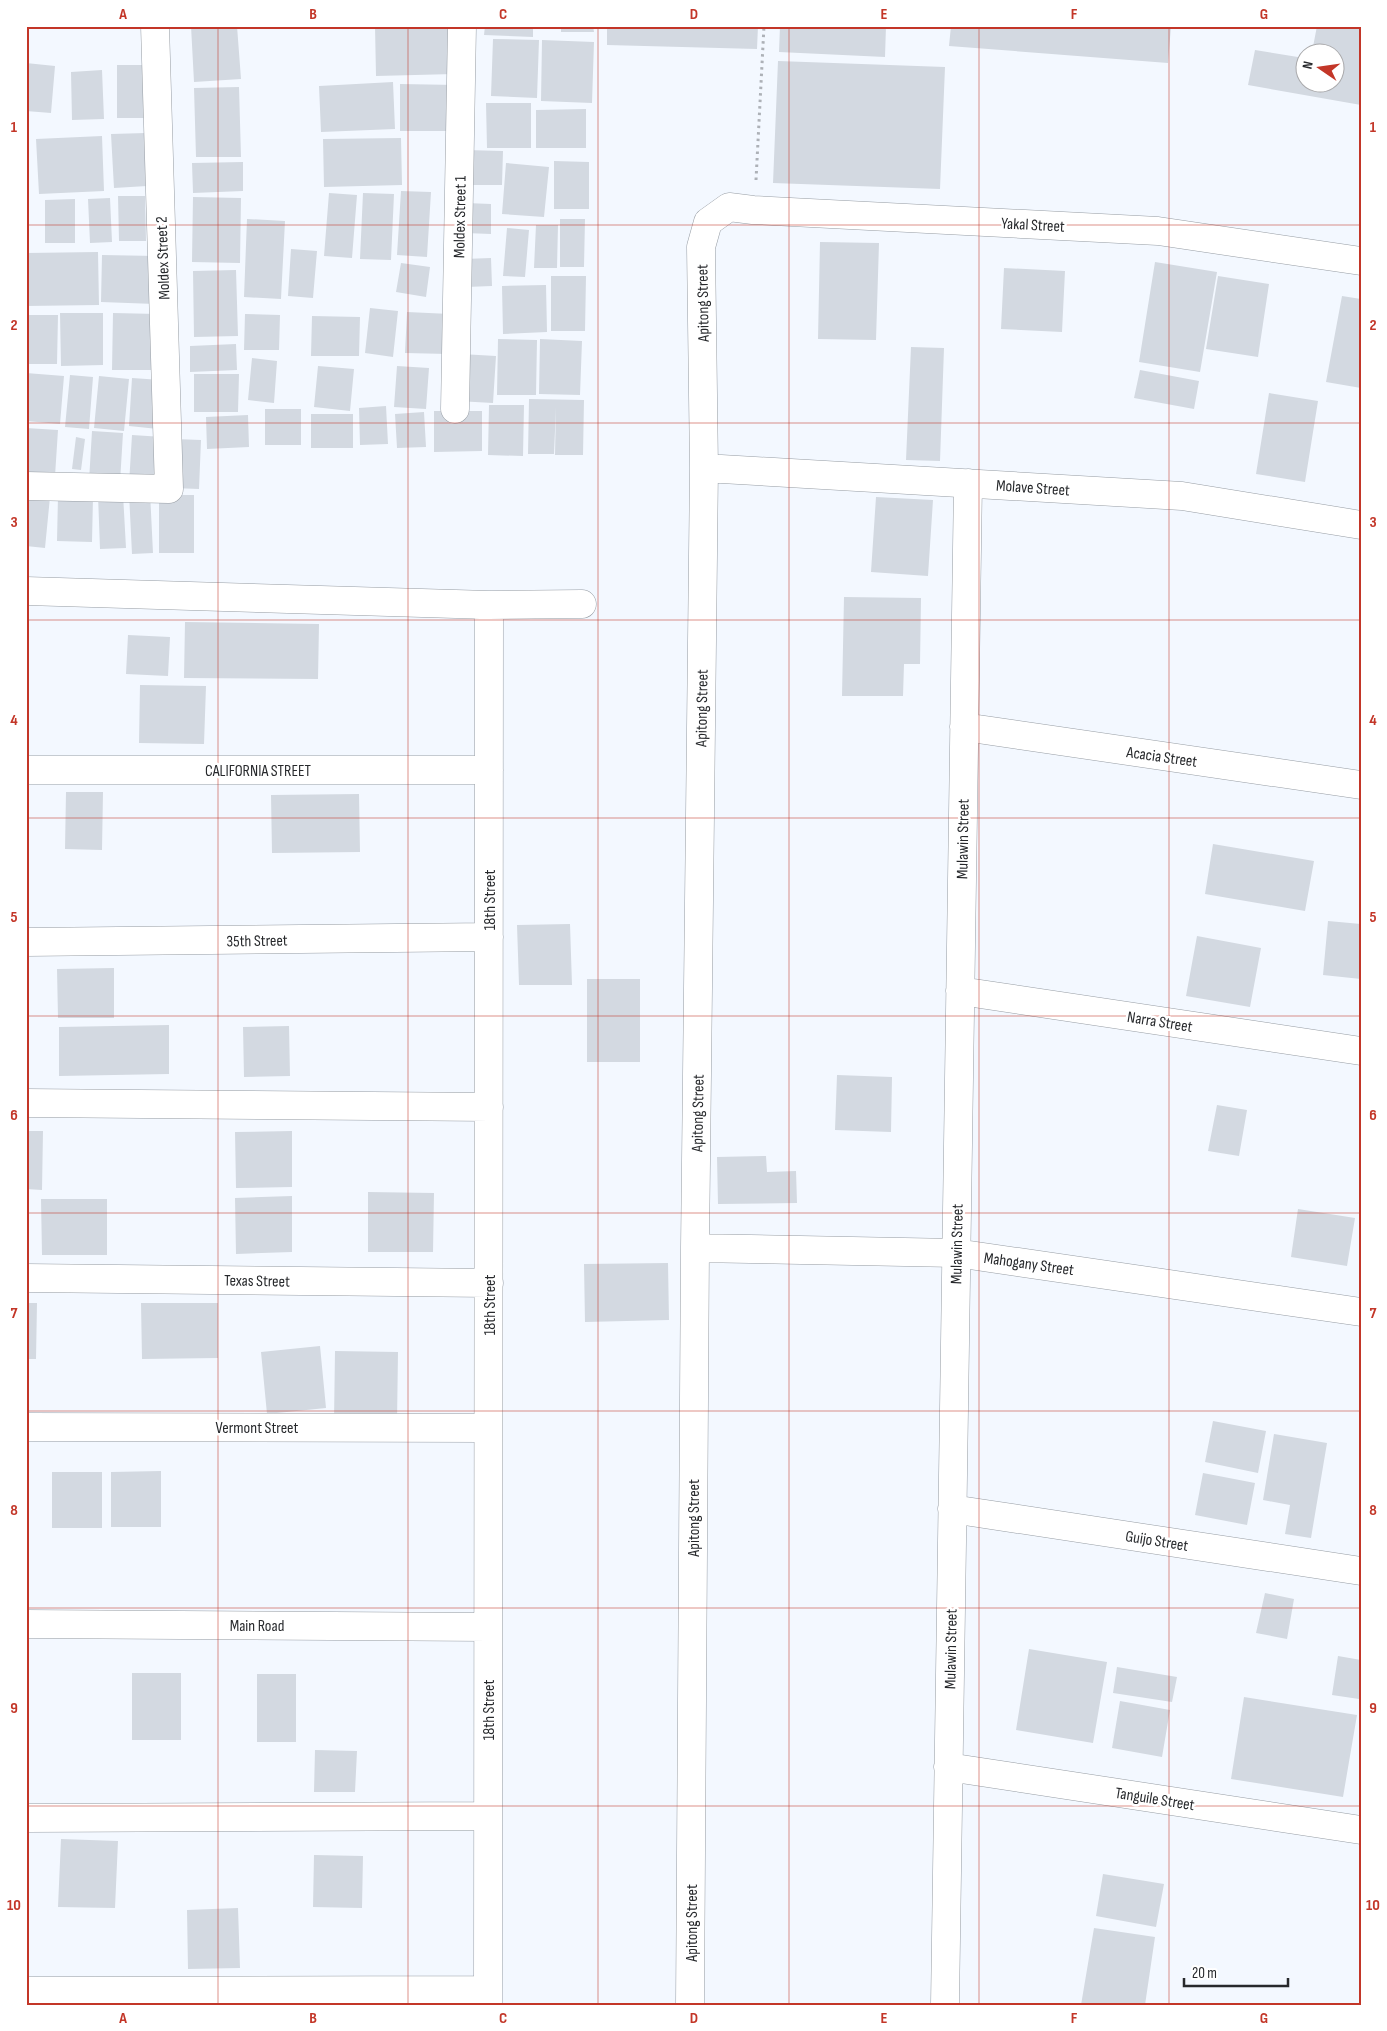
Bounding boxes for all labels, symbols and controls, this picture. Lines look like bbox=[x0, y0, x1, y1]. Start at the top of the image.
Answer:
text: A bbox=[118, 5, 127, 24]
text: B bbox=[309, 5, 317, 24]
text: C bbox=[499, 5, 507, 24]
text: D bbox=[690, 5, 698, 24]
text: E bbox=[881, 5, 888, 24]
text: F bbox=[1071, 5, 1078, 24]
text: G bbox=[1260, 5, 1268, 24]
north arrow bbox=[1294, 42, 1344, 92]
text: N bbox=[1299, 60, 1317, 71]
text: 1 bbox=[11, 118, 18, 137]
text: 1 bbox=[1370, 118, 1377, 137]
street label: Moldex Street 1 bbox=[450, 175, 471, 258]
street label: Yakal Street bbox=[1001, 214, 1065, 237]
street label: Moldex Street 2 bbox=[153, 216, 174, 300]
street label: Apitong Street bbox=[693, 264, 714, 343]
text: 2 bbox=[10, 316, 18, 335]
text: 2 bbox=[1369, 316, 1377, 335]
street label: Molave Street bbox=[995, 476, 1071, 501]
text: 3 bbox=[10, 513, 18, 532]
text: 3 bbox=[1369, 513, 1377, 532]
street label: Apitong Street bbox=[692, 669, 713, 748]
text: 4 bbox=[10, 711, 18, 730]
text: 4 bbox=[1369, 711, 1377, 730]
street label: Acacia Street bbox=[1124, 743, 1199, 772]
street label: CALIFORNIA STREET bbox=[205, 762, 312, 781]
street label: Mulawin Street bbox=[953, 799, 974, 879]
street label: 18th Street bbox=[481, 870, 500, 930]
text: 5 bbox=[10, 908, 18, 927]
text: 5 bbox=[1369, 908, 1377, 927]
street label: 35th Street bbox=[226, 931, 288, 952]
street label: Narra Street bbox=[1126, 1008, 1194, 1037]
street label: Apitong Street bbox=[688, 1074, 709, 1153]
text: 6 bbox=[10, 1106, 18, 1125]
text: 6 bbox=[1369, 1106, 1377, 1125]
street label: Mulawin Street bbox=[947, 1204, 968, 1284]
street label: Mahogany Street bbox=[983, 1249, 1075, 1280]
street label: Texas Street bbox=[224, 1271, 290, 1292]
street label: 18th Street bbox=[481, 1275, 500, 1335]
text: 7 bbox=[11, 1304, 18, 1323]
text: 7 bbox=[1370, 1304, 1377, 1323]
street label: Vermont Street bbox=[216, 1419, 299, 1438]
street label: Apitong Street bbox=[685, 1479, 704, 1558]
text: 8 bbox=[10, 1501, 18, 1520]
text: 8 bbox=[1369, 1501, 1377, 1520]
street label: Guijo Street bbox=[1124, 1527, 1190, 1556]
street label: Mulawin Street bbox=[941, 1609, 962, 1689]
street label: Main Road bbox=[230, 1617, 284, 1636]
street label: 18th Street bbox=[480, 1680, 499, 1740]
text: 9 bbox=[10, 1699, 18, 1718]
text: 9 bbox=[1369, 1699, 1377, 1718]
street label: Tanguile Street bbox=[1114, 1784, 1196, 1815]
street label: Apitong Street bbox=[683, 1884, 702, 1963]
text: 10 bbox=[7, 1896, 21, 1915]
text: 10 bbox=[1366, 1896, 1380, 1915]
scale bar bbox=[1184, 1956, 1288, 1988]
text: 20 m bbox=[1192, 1964, 1217, 1983]
text: A bbox=[118, 2009, 127, 2028]
text: B bbox=[309, 2009, 317, 2028]
text: C bbox=[499, 2009, 507, 2028]
text: D bbox=[690, 2009, 698, 2028]
text: E bbox=[881, 2009, 888, 2028]
text: F bbox=[1071, 2009, 1078, 2028]
text: G bbox=[1260, 2009, 1268, 2028]

